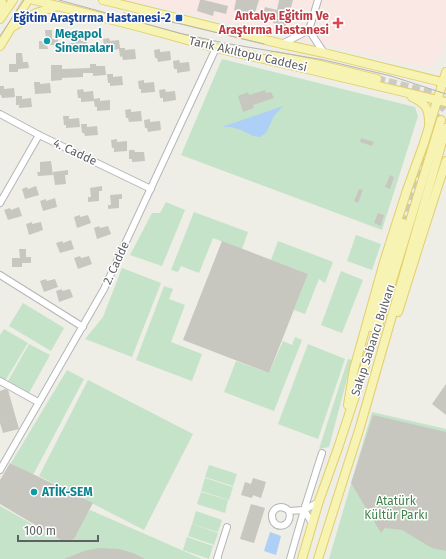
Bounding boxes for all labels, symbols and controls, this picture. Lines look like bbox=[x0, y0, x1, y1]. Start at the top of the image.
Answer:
place label: Antalya Eğitim Ve Araştırma Hastanesi bbox=[218, 9, 329, 38]
place label: Eğitim Araştırma Hastanesi-2 bbox=[13, 11, 171, 26]
marker: Eğitim Araştırma Hastanesi-2 bbox=[174, 13, 184, 23]
marker: Antalya Eğitim Ve Araştırma Hastanesi bbox=[332, 17, 344, 29]
place label: Megapol Sinemaları bbox=[55, 27, 114, 55]
street label: Tarık Akıltopu Caddesi bbox=[188, 34, 308, 74]
marker: Megapol Sinemaları bbox=[42, 36, 52, 46]
street label: 4. Cadde bbox=[51, 136, 99, 168]
street label: 2. Cadde bbox=[100, 239, 132, 287]
street label: Sakıp Sabancı Bulvarı bbox=[348, 282, 398, 398]
place label: ATİK-SEM bbox=[41, 484, 93, 499]
marker: ATİK-SEM bbox=[29, 487, 39, 497]
park label: Atatürk Kültür Parkı bbox=[364, 494, 428, 522]
scale bar bbox=[18, 517, 98, 543]
text: 100 m bbox=[24, 524, 56, 538]

